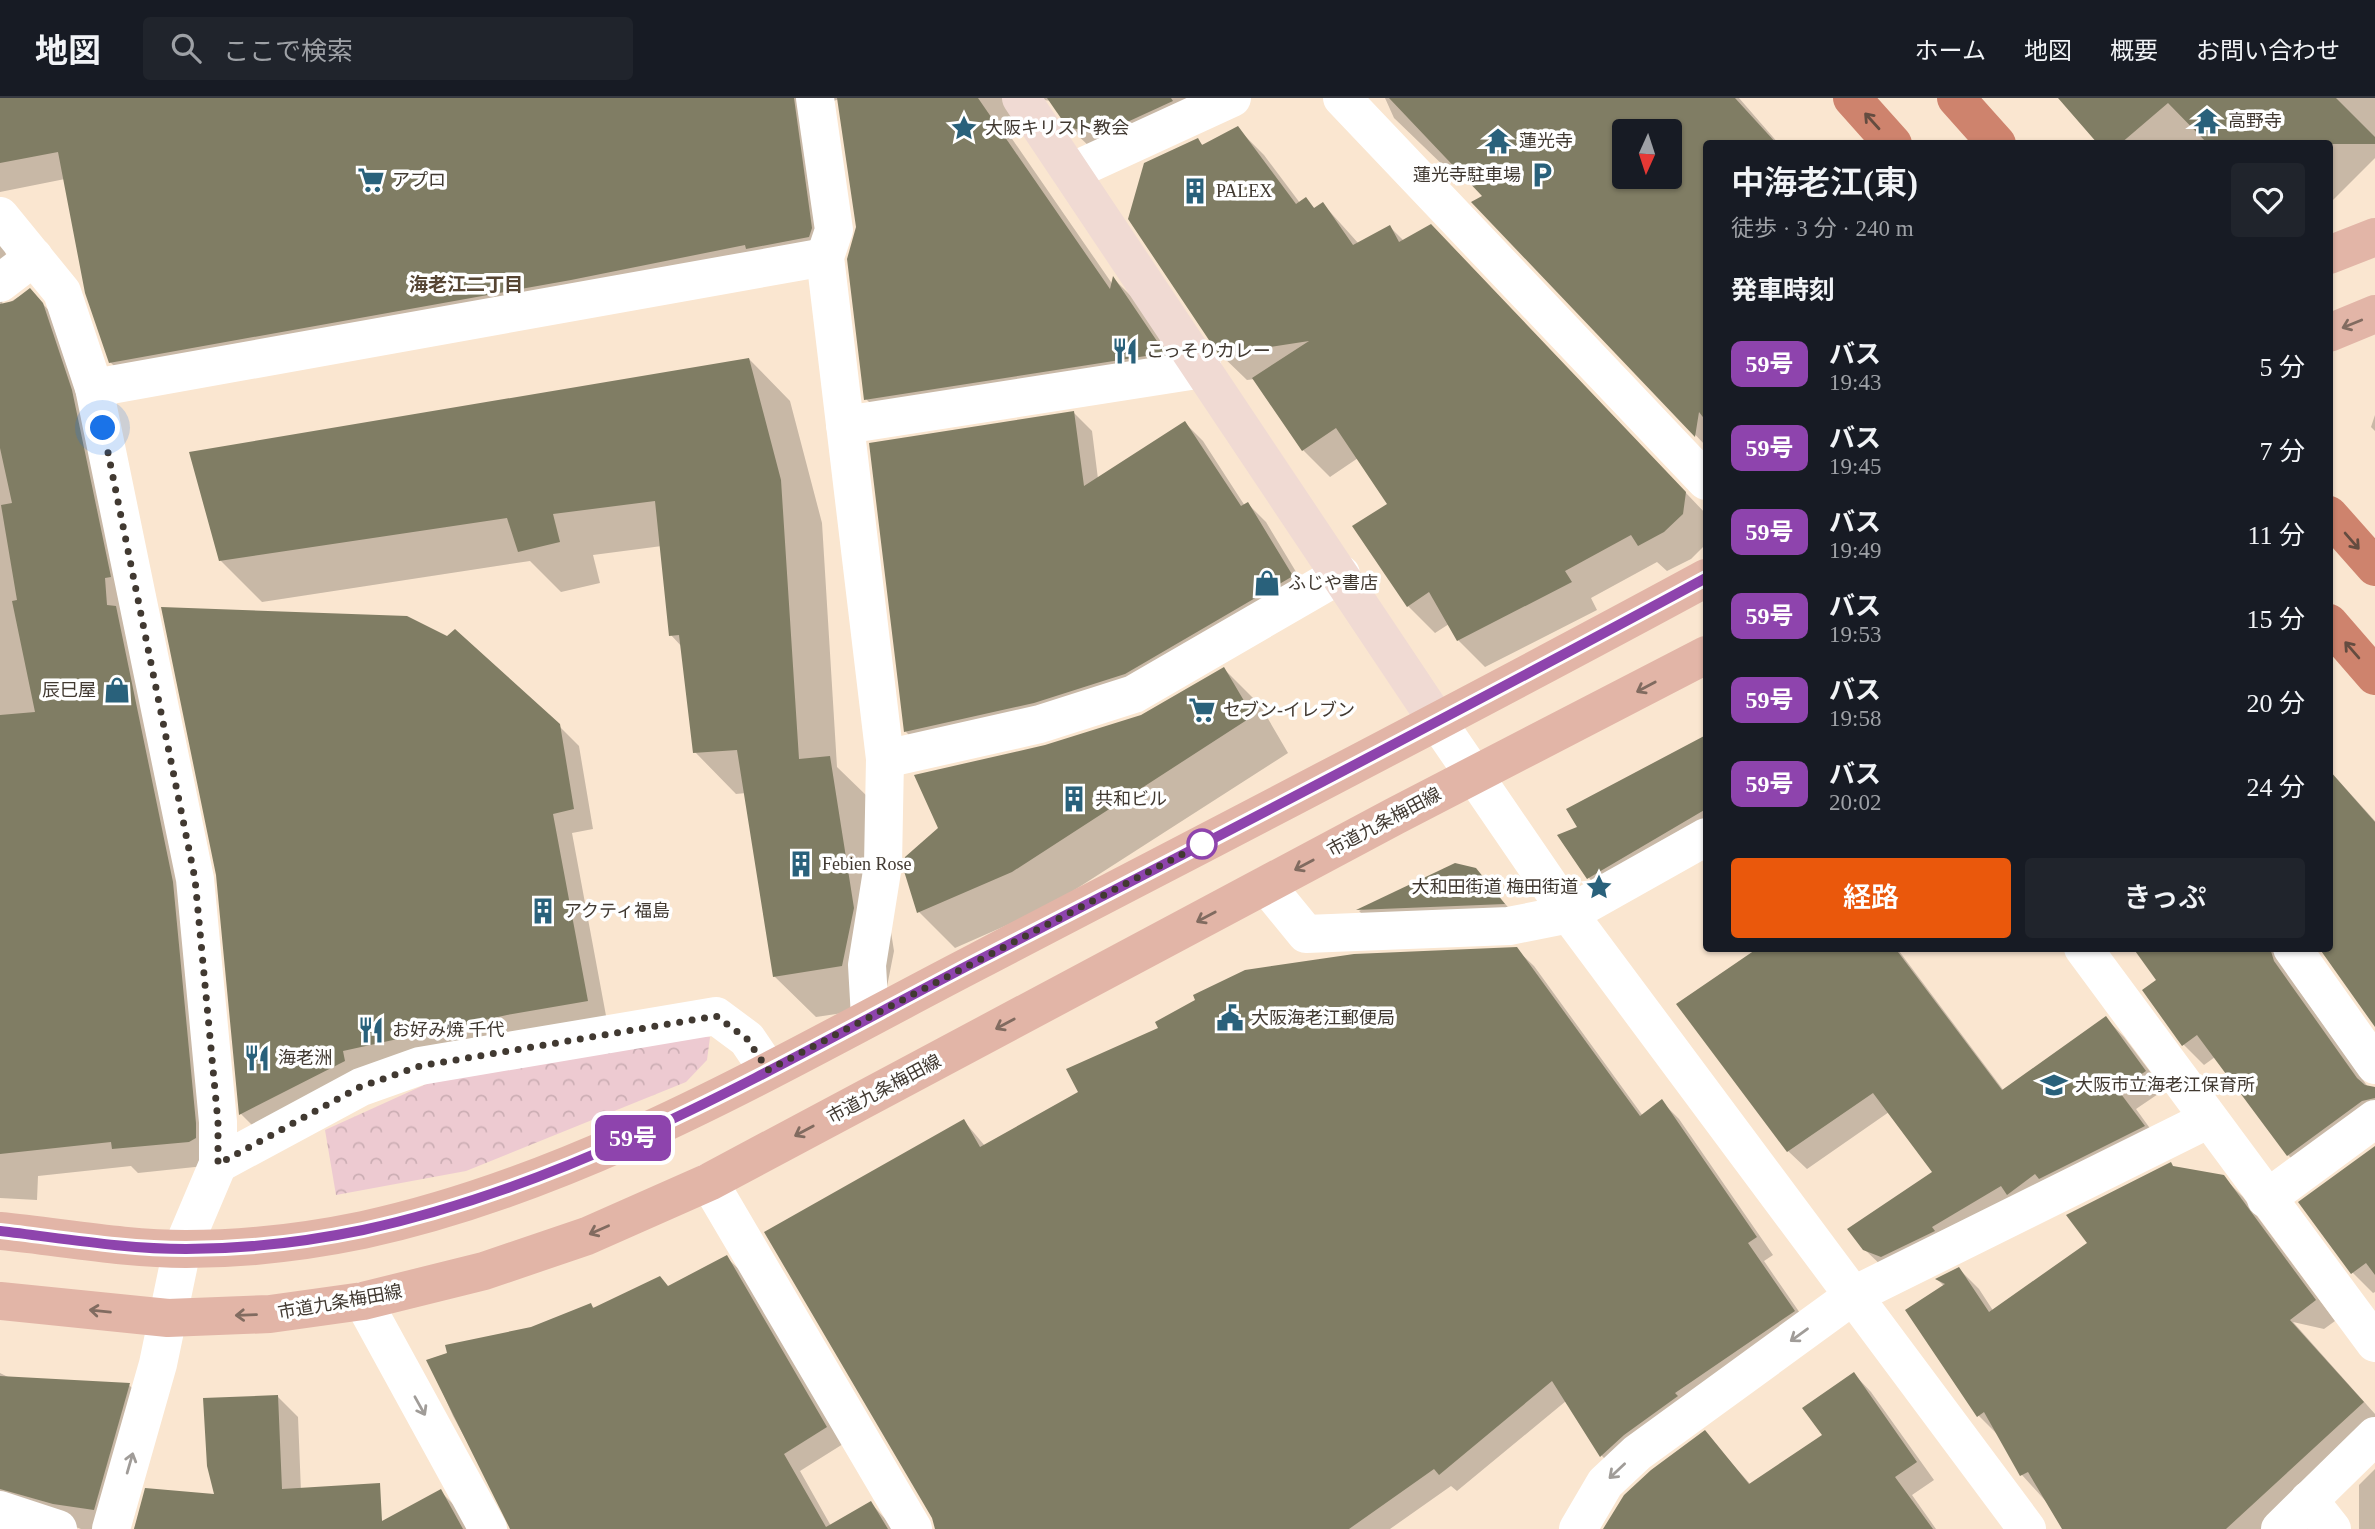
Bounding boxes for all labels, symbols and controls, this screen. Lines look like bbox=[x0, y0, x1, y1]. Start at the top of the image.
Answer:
search box bbox=[143, 17, 633, 80]
icon: search bbox=[167, 29, 205, 67]
text: 地図 bbox=[35, 33, 101, 69]
text: ここで検索 bbox=[223, 37, 353, 66]
text: ホーム bbox=[1915, 38, 1986, 64]
text: 地図 bbox=[2024, 38, 2072, 64]
text: 概要 bbox=[2110, 38, 2158, 64]
text: お問い合わせ bbox=[2196, 38, 2340, 64]
temple icon: 高野寺 bbox=[2192, 106, 2222, 136]
place label: 高野寺 bbox=[2228, 111, 2282, 131]
place icon: 大阪キリスト教会 bbox=[949, 113, 979, 143]
one-way arrow bbox=[1864, 113, 1881, 130]
place label: 大阪キリスト教会 bbox=[985, 118, 1129, 138]
north arrow bbox=[1612, 119, 1682, 189]
map controls bbox=[1612, 119, 1682, 189]
temple icon: 蓮光寺 bbox=[1483, 126, 1513, 156]
place label: 蓮光寺 bbox=[1519, 131, 1573, 151]
parking icon: 蓮光寺駐車場 bbox=[1527, 160, 1557, 190]
button: heart bbox=[2231, 163, 2305, 237]
supermarket icon: アプロ bbox=[356, 165, 386, 195]
place label: 蓮光寺駐車場 bbox=[1413, 165, 1521, 185]
text: 中海老江(東) bbox=[1731, 165, 1918, 201]
place label: アプロ bbox=[392, 170, 446, 190]
building icon: PALEX bbox=[1180, 176, 1210, 206]
place label: PALEX bbox=[1216, 181, 1272, 201]
text: 徒歩 · 3 分 · 240 m bbox=[1731, 216, 1914, 241]
district label: 海老江二丁目 bbox=[409, 274, 523, 295]
text: 発車時刻 bbox=[1731, 276, 1835, 305]
one-way arrow bbox=[2342, 318, 2363, 331]
restaurant icon: こっそりカレー bbox=[1110, 336, 1140, 366]
text: バス bbox=[1829, 340, 1881, 369]
place label: こっそりカレー bbox=[1146, 341, 1271, 361]
text: 59号 bbox=[1746, 351, 1794, 377]
text: 5 分 bbox=[2259, 353, 2305, 382]
text: 19:43 bbox=[1829, 370, 1881, 395]
your location bbox=[85, 410, 120, 445]
text: バス bbox=[1829, 424, 1881, 453]
text: 59号 bbox=[1746, 435, 1794, 461]
text: 7 分 bbox=[2259, 437, 2305, 466]
text: 19:45 bbox=[1829, 454, 1881, 479]
text: バス bbox=[1829, 508, 1881, 537]
text: 59号 bbox=[1746, 519, 1794, 545]
text: 11 分 bbox=[2247, 521, 2305, 550]
one-way arrow bbox=[2344, 532, 2360, 550]
text: 19:49 bbox=[1829, 538, 1881, 563]
shop icon: ふじや書店 bbox=[1252, 568, 1282, 598]
place label: ふじや書店 bbox=[1288, 573, 1378, 593]
text: バス bbox=[1829, 592, 1881, 621]
text: 59号 bbox=[1746, 603, 1794, 629]
text: 15 分 bbox=[2246, 605, 2305, 634]
text: 19:53 bbox=[1829, 622, 1881, 647]
one-way arrow bbox=[2344, 641, 2360, 659]
shop icon: 辰巳屋 bbox=[102, 675, 132, 705]
text: バス bbox=[1829, 676, 1881, 705]
place label: 辰巳屋 bbox=[42, 680, 96, 700]
one-way arrow bbox=[1636, 681, 1657, 694]
text: 59号 bbox=[1746, 687, 1794, 713]
text: 20 分 bbox=[2246, 689, 2305, 718]
supermarket icon: セブン-イレブン bbox=[1187, 695, 1217, 725]
place label: セブン-イレブン bbox=[1223, 700, 1355, 720]
text: 19:58 bbox=[1829, 706, 1881, 731]
text: バス bbox=[1829, 760, 1881, 789]
text: 59号 bbox=[1746, 771, 1794, 797]
text: 24 分 bbox=[2246, 773, 2305, 802]
building icon: 共和ビル bbox=[1059, 784, 1089, 814]
street label: 市道九条梅田線 bbox=[1324, 784, 1444, 860]
place label: 共和ビル bbox=[1095, 789, 1167, 809]
text: 20:02 bbox=[1829, 790, 1881, 815]
unlabelled marker bbox=[1187, 829, 1217, 859]
building icon: Febien Rose bbox=[786, 849, 816, 879]
place label: Febien Rose bbox=[822, 854, 912, 874]
one-way arrow bbox=[1294, 858, 1315, 872]
button: 経路 bbox=[1731, 858, 2011, 938]
button: きっぷ bbox=[2025, 858, 2305, 938]
place icon: 大和田街道 梅田街道 bbox=[1584, 872, 1614, 902]
place label: 大和田街道 梅田街道 bbox=[1412, 877, 1578, 897]
building icon: アクティ福島 bbox=[528, 896, 558, 926]
place label: アクティ福島 bbox=[564, 901, 670, 921]
one-way arrow bbox=[1196, 910, 1216, 924]
public building icon: 大阪海老江郵便局 bbox=[1215, 1003, 1245, 1033]
place label: 大阪海老江郵便局 bbox=[1251, 1008, 1395, 1028]
restaurant icon: お好み焼 千代 bbox=[356, 1015, 386, 1045]
one-way arrow bbox=[995, 1018, 1016, 1032]
place label: お好み焼 千代 bbox=[392, 1020, 505, 1040]
restaurant icon: 海老洲 bbox=[242, 1043, 272, 1073]
place label: 海老洲 bbox=[278, 1048, 332, 1068]
street label: 市道九条梅田線 bbox=[824, 1051, 944, 1127]
school or university icon: 大阪市立海老江保育所 bbox=[2039, 1070, 2069, 1100]
place label: 大阪市立海老江保育所 bbox=[2075, 1075, 2255, 1095]
line badge: 59号 bbox=[593, 1115, 673, 1161]
text: 59号 bbox=[609, 1125, 657, 1151]
one-way arrow bbox=[794, 1125, 815, 1139]
one-way arrow bbox=[589, 1225, 611, 1238]
street label: 市道九条梅田線 bbox=[276, 1281, 404, 1323]
one-way arrow bbox=[89, 1304, 112, 1317]
one-way arrow bbox=[235, 1308, 258, 1321]
one-way arrow bbox=[1790, 1328, 1809, 1342]
one-way arrow bbox=[414, 1395, 427, 1416]
one-way arrow bbox=[124, 1453, 137, 1475]
one-way arrow bbox=[1609, 1463, 1626, 1480]

